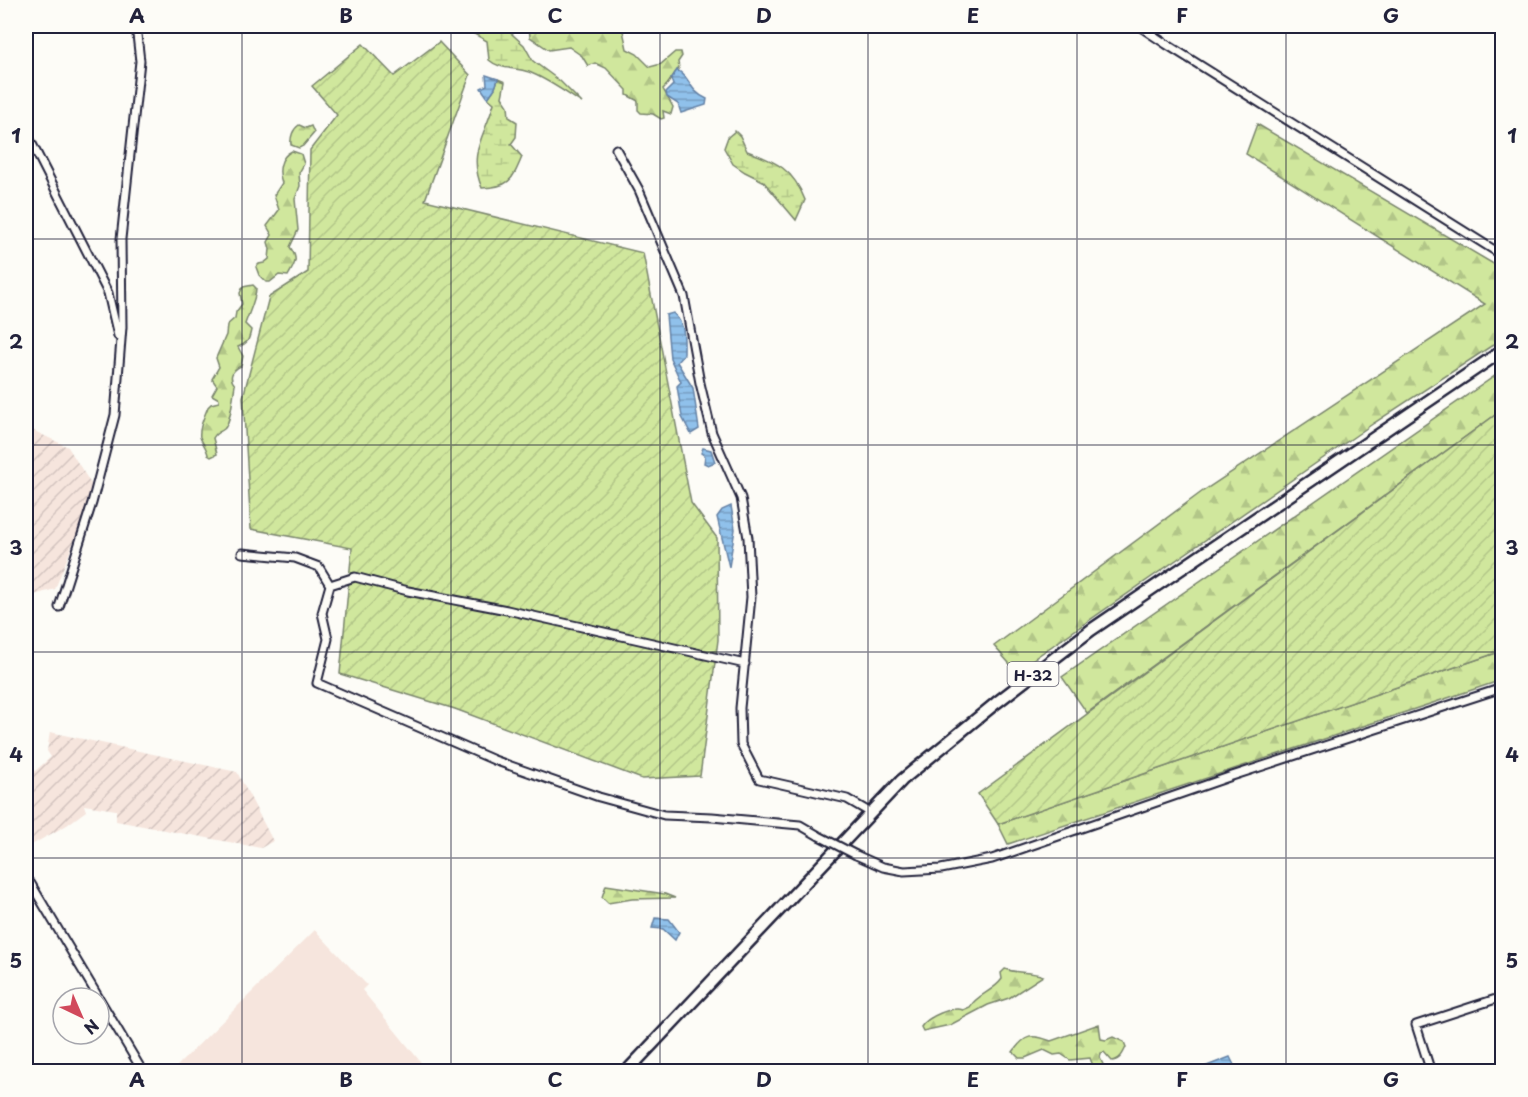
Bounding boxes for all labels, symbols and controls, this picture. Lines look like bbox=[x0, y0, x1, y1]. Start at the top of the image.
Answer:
text: A bbox=[129, 0, 145, 30]
text: B bbox=[339, 0, 353, 30]
text: C bbox=[547, 0, 563, 30]
text: D bbox=[756, 0, 772, 30]
text: E bbox=[967, 0, 979, 30]
text: F bbox=[1176, 0, 1188, 30]
text: G bbox=[1383, 0, 1399, 30]
text: 1 bbox=[11, 120, 21, 150]
text: 1 bbox=[1507, 120, 1517, 150]
text: 2 bbox=[9, 326, 23, 356]
text: 2 bbox=[1505, 326, 1519, 356]
text: 3 bbox=[9, 532, 23, 562]
text: 3 bbox=[1505, 532, 1519, 562]
road number: Н-32 bbox=[1008, 662, 1058, 686]
text: 4 bbox=[9, 739, 23, 769]
text: 4 bbox=[1505, 739, 1519, 769]
text: 5 bbox=[10, 945, 22, 975]
text: 5 bbox=[1506, 945, 1518, 975]
north arrow bbox=[51, 986, 111, 1046]
text: N bbox=[79, 1014, 105, 1041]
text: A bbox=[129, 1064, 145, 1094]
text: B bbox=[339, 1064, 353, 1094]
text: C bbox=[547, 1064, 563, 1094]
text: D bbox=[756, 1064, 772, 1094]
text: E bbox=[967, 1064, 979, 1094]
text: F bbox=[1176, 1064, 1188, 1094]
text: G bbox=[1383, 1064, 1399, 1094]

